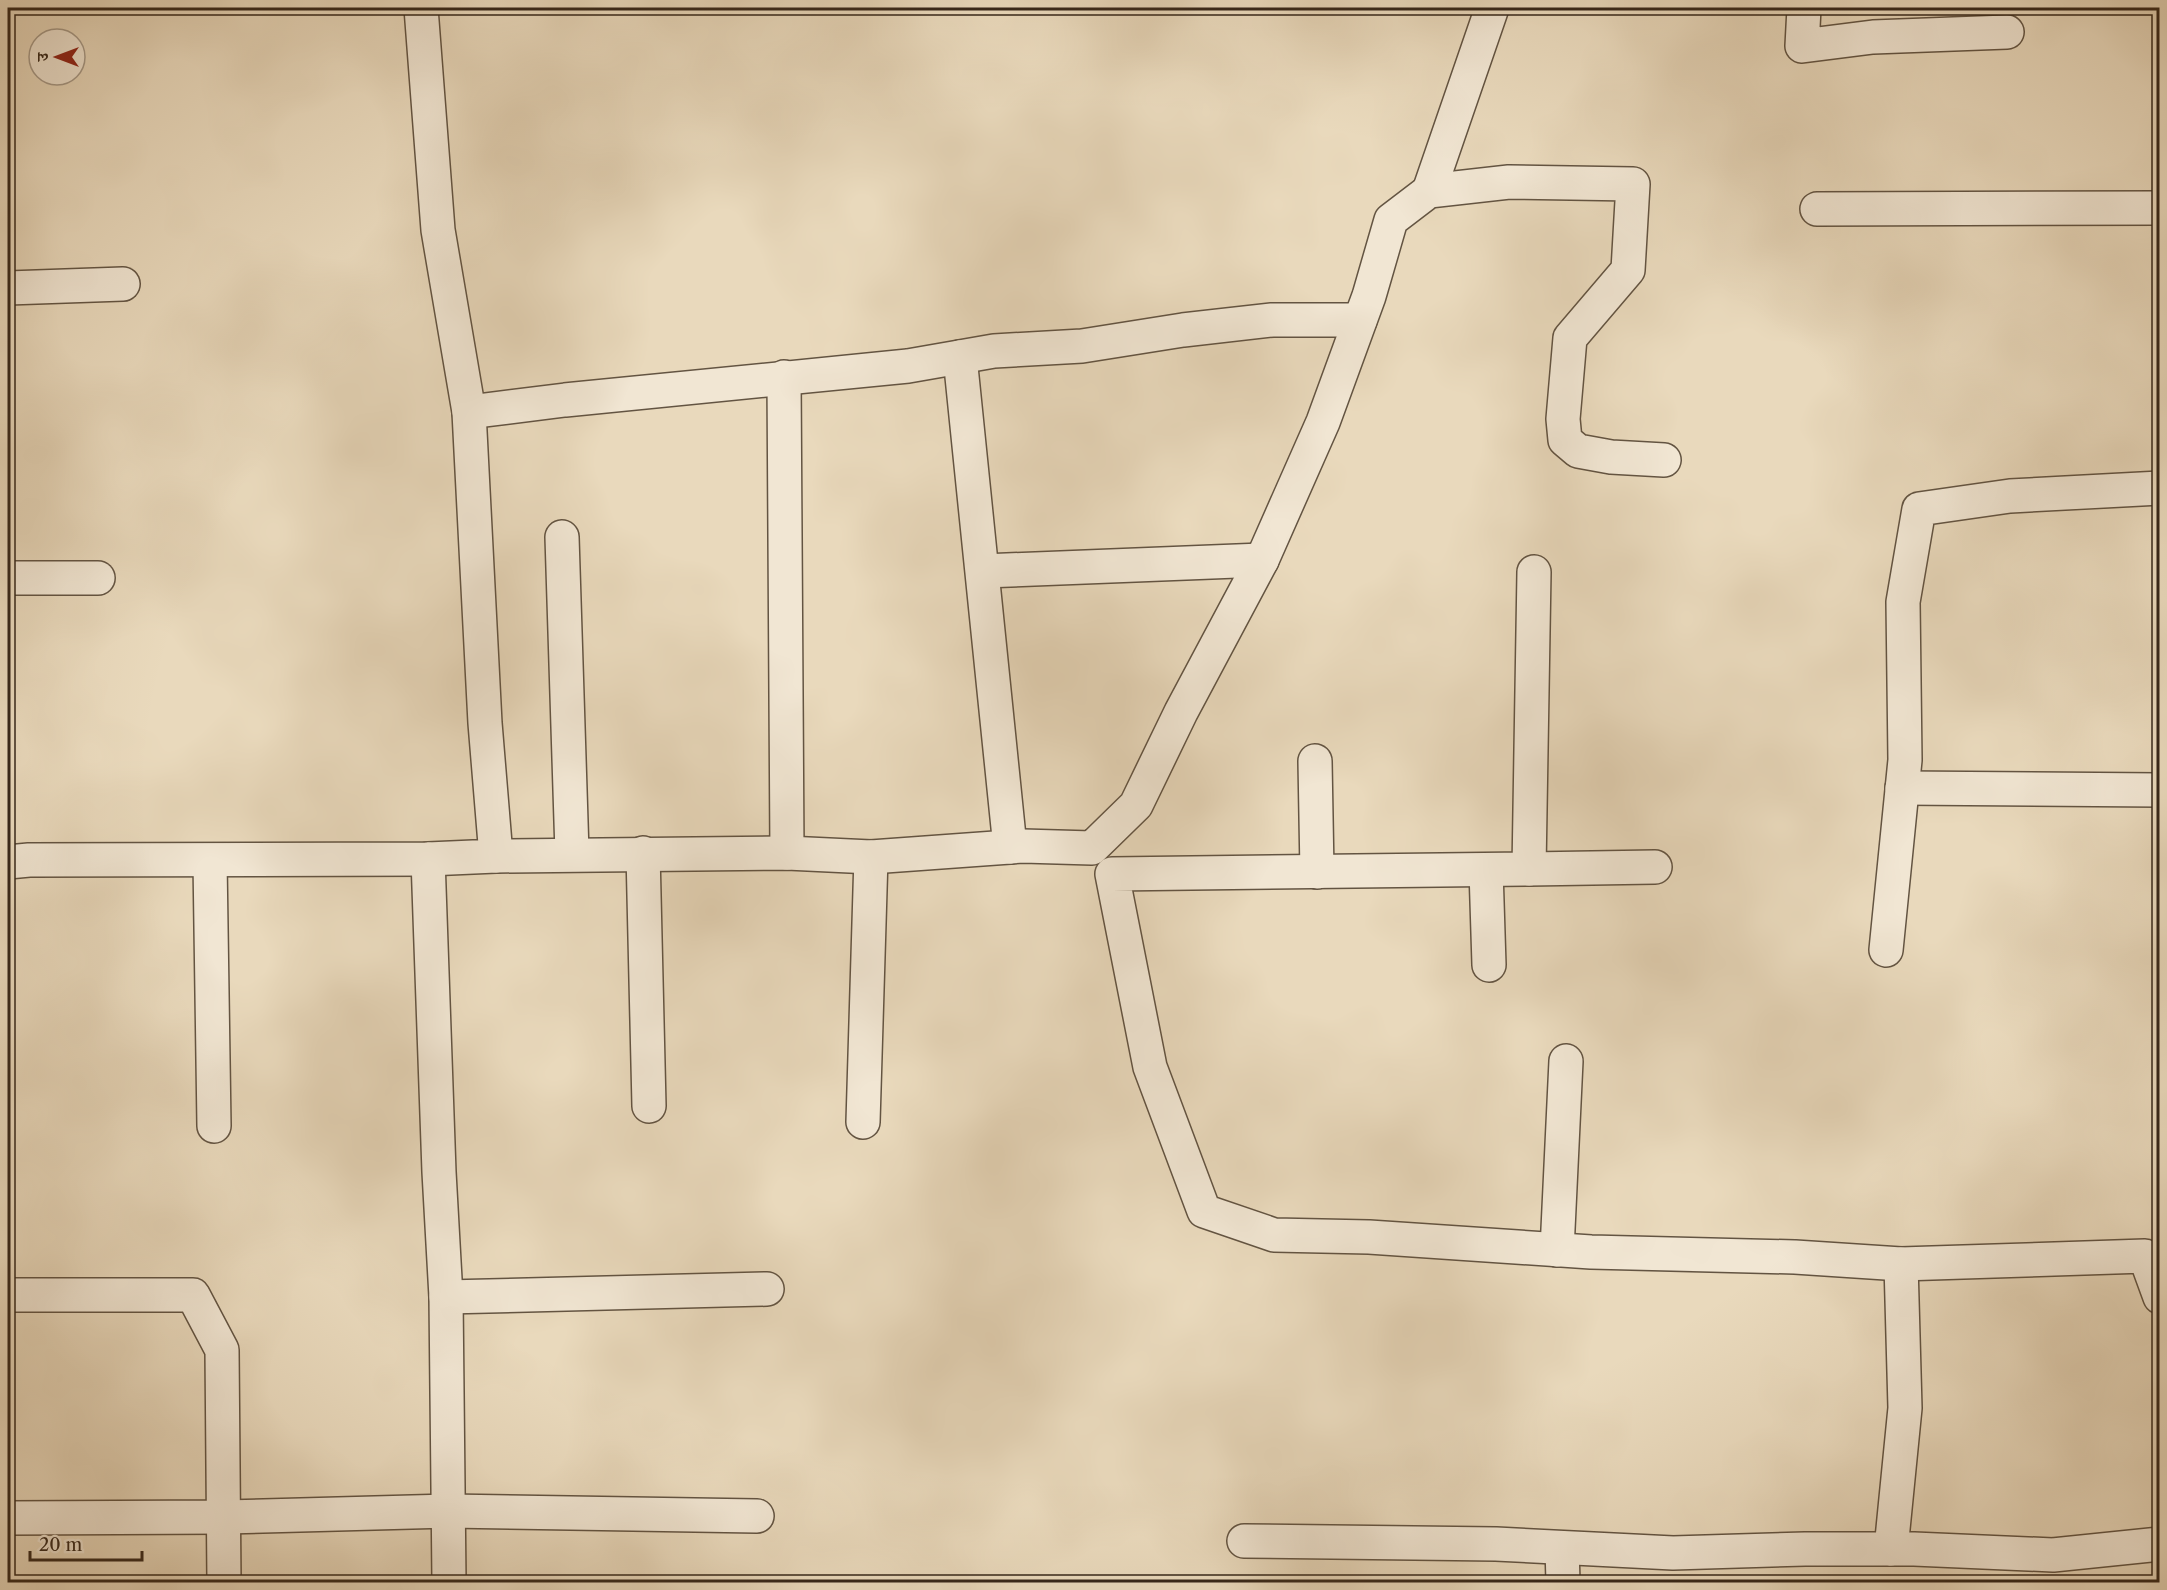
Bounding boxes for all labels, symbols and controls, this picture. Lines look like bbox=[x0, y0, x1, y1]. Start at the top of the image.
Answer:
north arrow bbox=[27, 27, 87, 87]
text: उ bbox=[32, 51, 52, 62]
scale bar bbox=[30, 1524, 142, 1562]
text: 20 m bbox=[39, 1534, 83, 1556]

